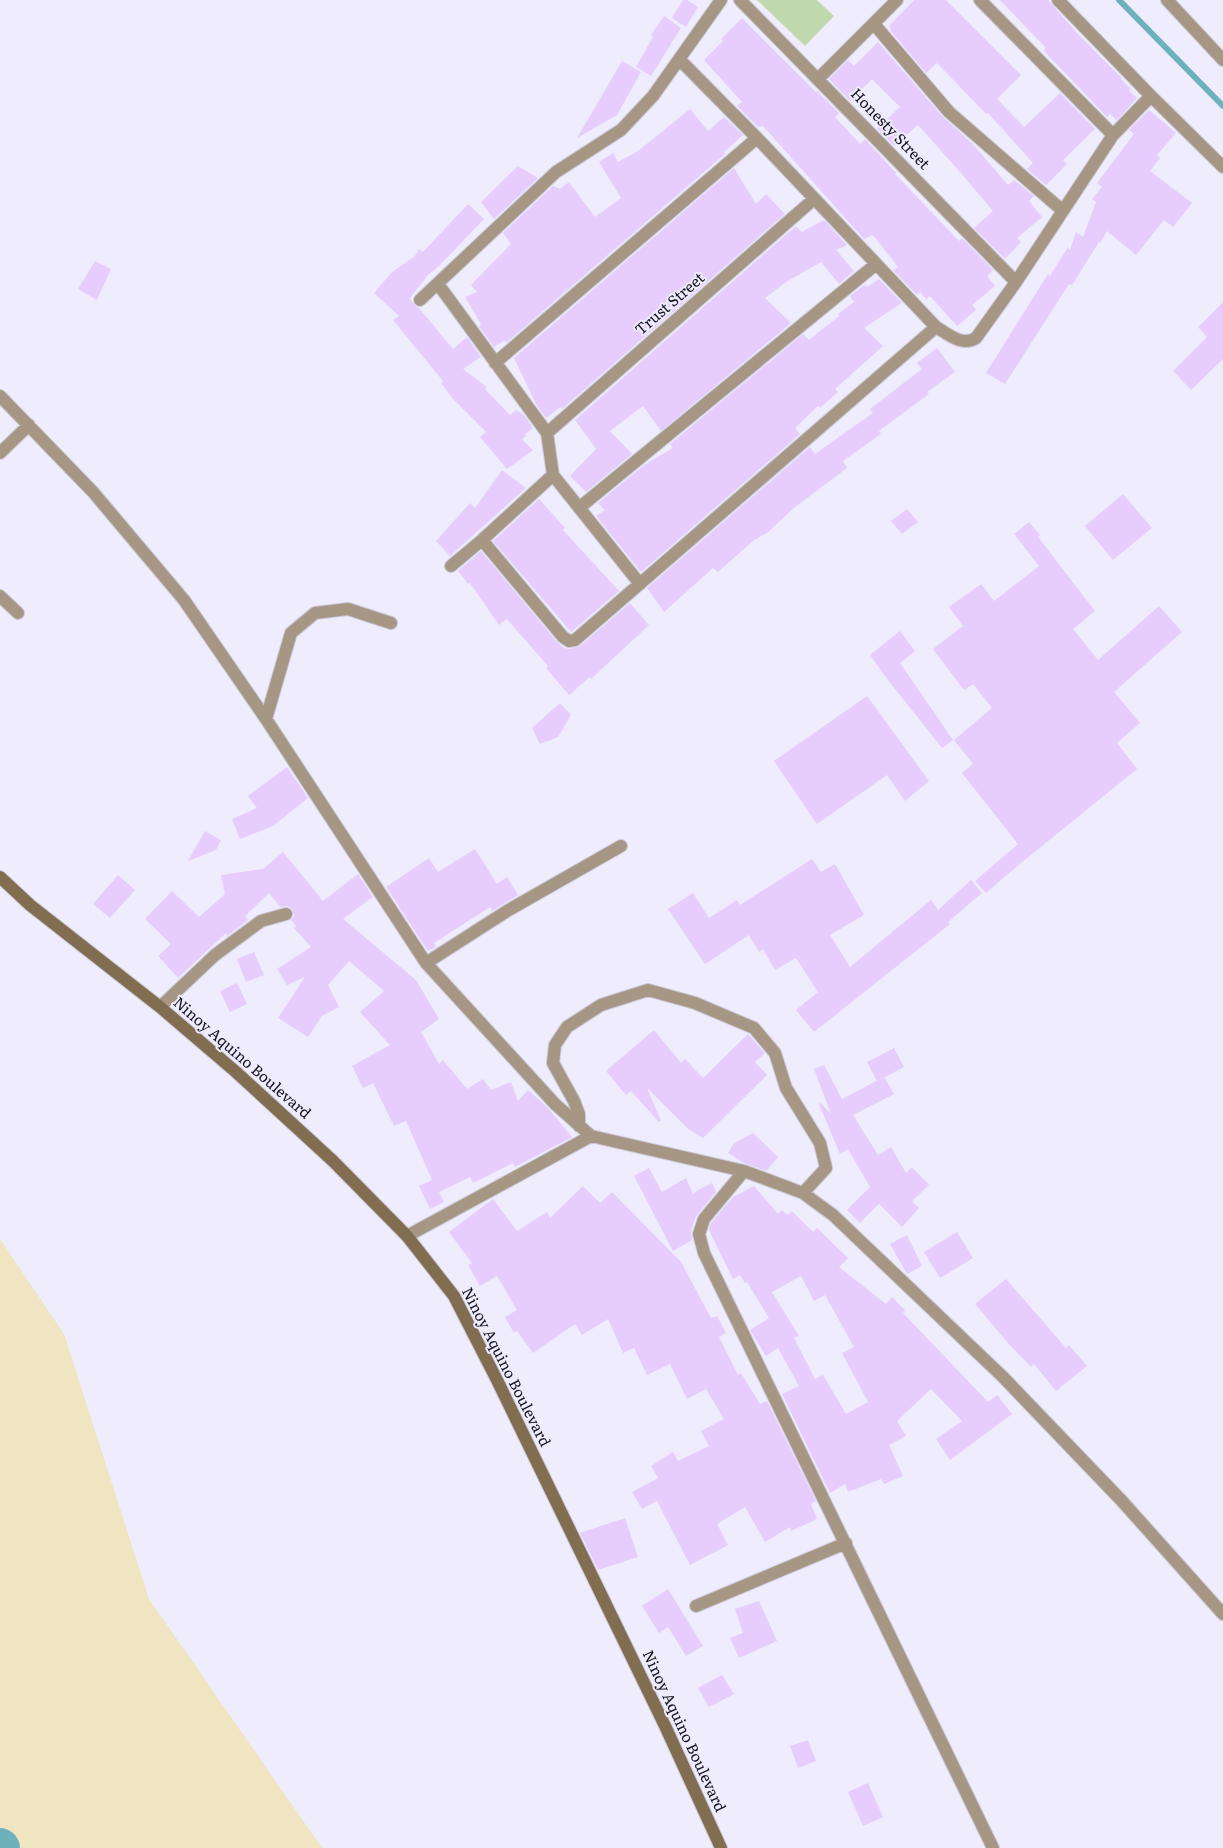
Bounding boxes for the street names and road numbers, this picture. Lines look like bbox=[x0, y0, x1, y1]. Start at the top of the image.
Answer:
street label: Honesty Street bbox=[846, 82, 936, 174]
street label: Trust Street bbox=[629, 266, 709, 340]
street label: Ninoy Aquino Boulevard bbox=[169, 990, 317, 1123]
street label: Ninoy Aquino Boulevard bbox=[457, 1283, 558, 1450]
street label: Ninoy Aquino Boulevard bbox=[638, 1646, 733, 1815]

